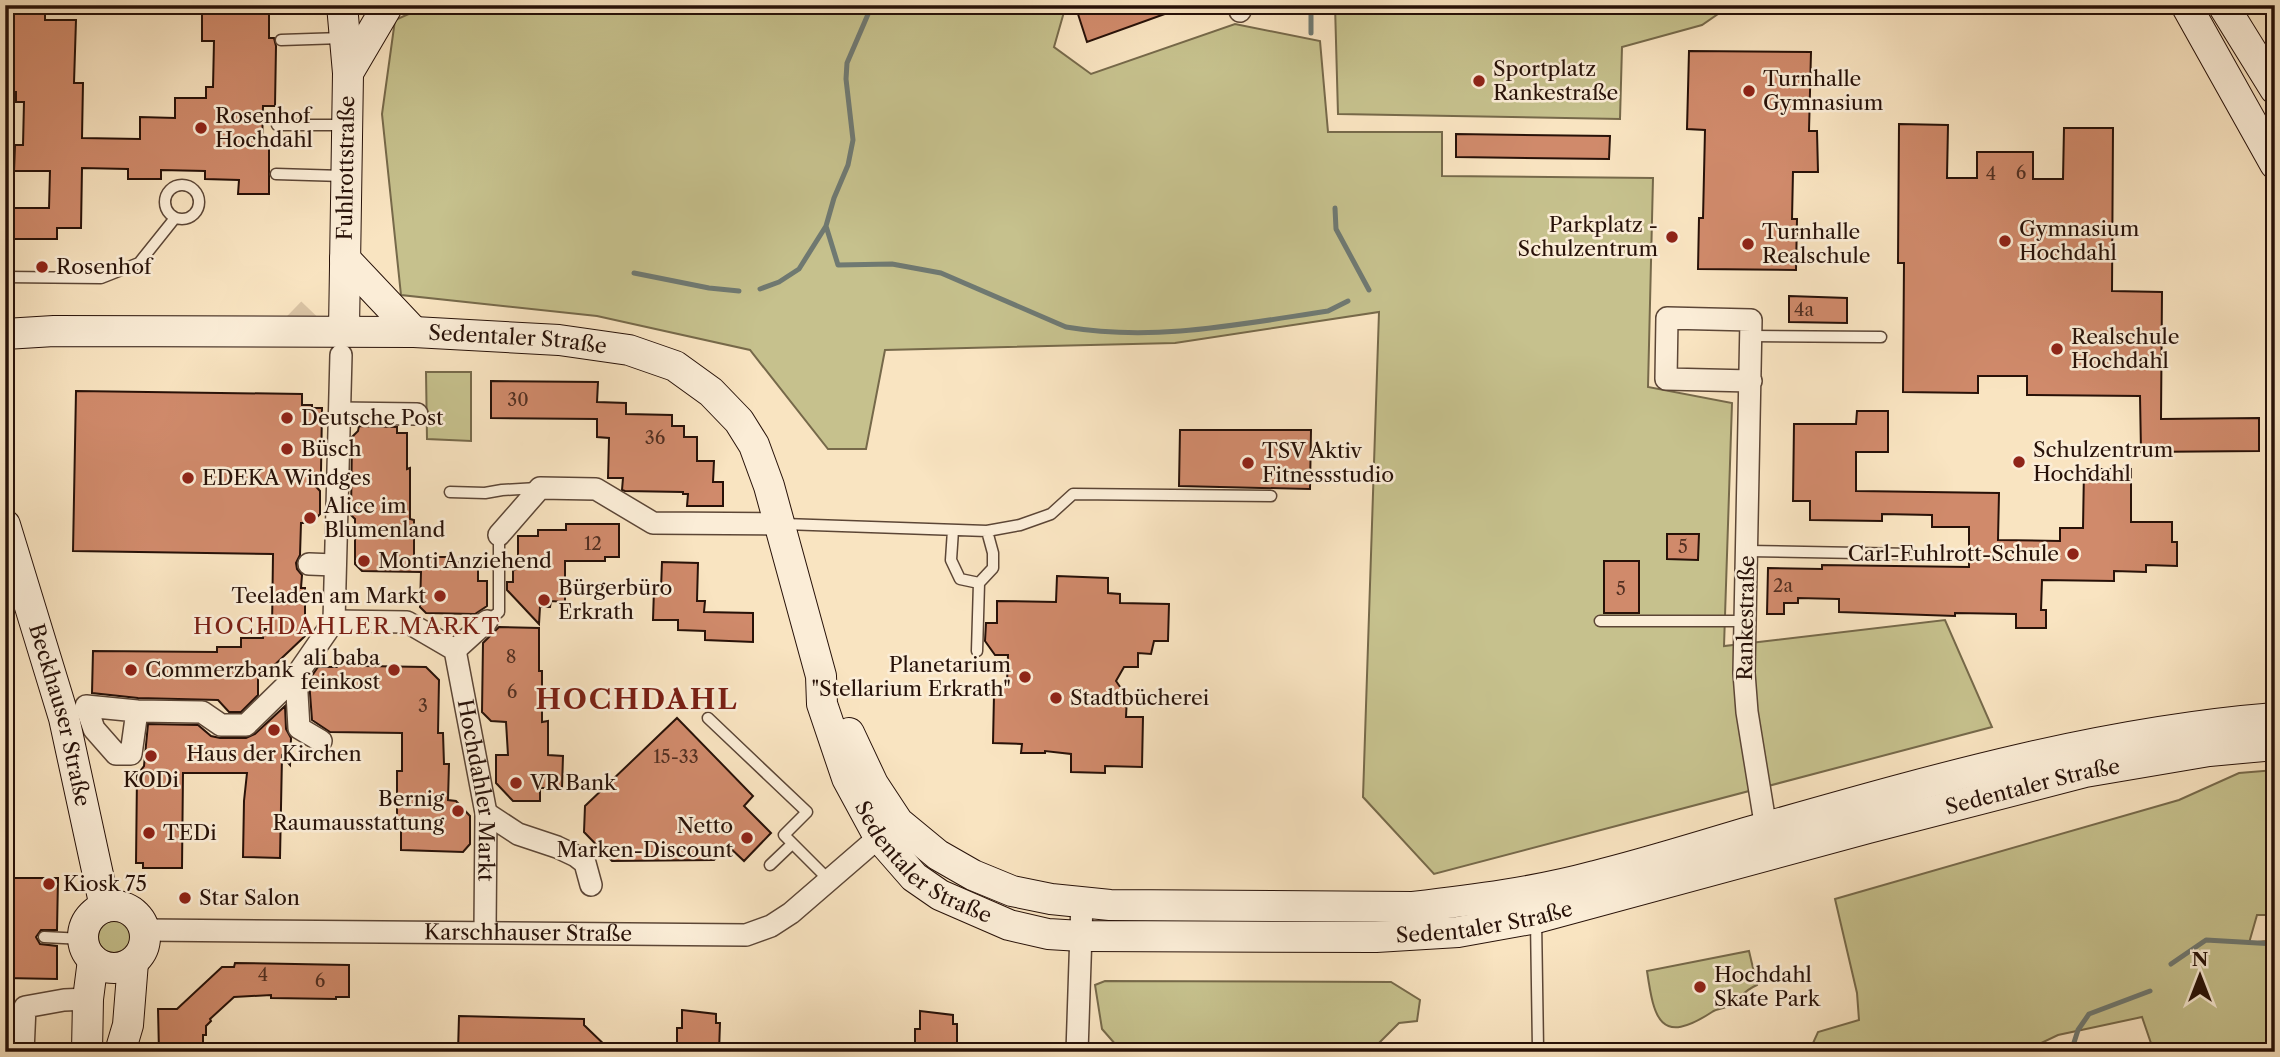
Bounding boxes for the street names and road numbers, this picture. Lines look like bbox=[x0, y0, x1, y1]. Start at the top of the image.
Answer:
street label: Fuhlrottstraße bbox=[332, 95, 359, 241]
street label: Sedentaler Straße bbox=[428, 320, 608, 359]
street label: Rankestraße bbox=[1732, 555, 1759, 681]
street label: Beckhauser Straße bbox=[24, 621, 96, 809]
street label: Hochdahler Markt bbox=[453, 697, 499, 882]
street label: Sedentaler Straße bbox=[1943, 753, 2122, 820]
street label: Sedentaler Straße bbox=[850, 796, 996, 928]
street label: Sedentaler Straße bbox=[1395, 896, 1575, 948]
street label: Karschhauser Straße bbox=[424, 919, 632, 946]

